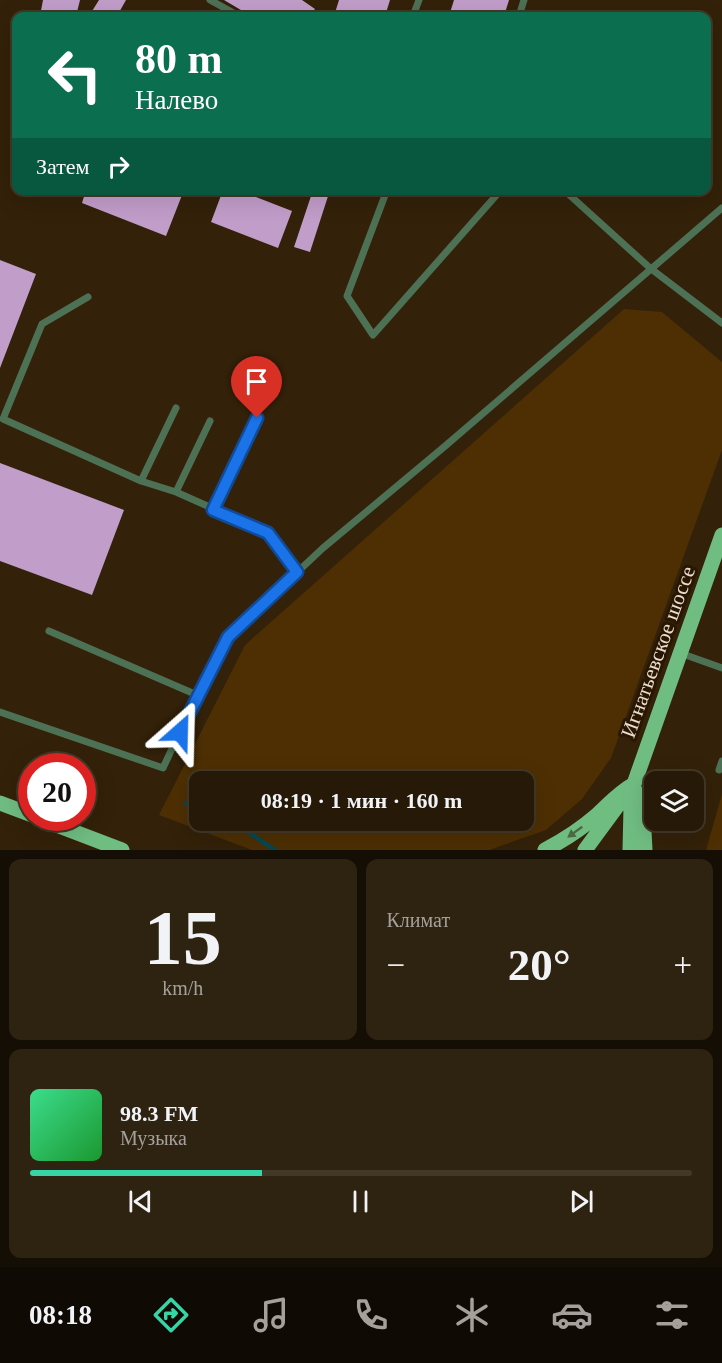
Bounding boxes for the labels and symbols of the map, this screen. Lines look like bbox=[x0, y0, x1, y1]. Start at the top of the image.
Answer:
pin bbox=[231, 356, 282, 418]
street label: Игнатьевское шоссе bbox=[616, 563, 700, 741]
position arrow bbox=[148, 700, 212, 764]
speed limit sign: 20 bbox=[18, 753, 96, 831]
one-way arrow bbox=[567, 826, 583, 838]

